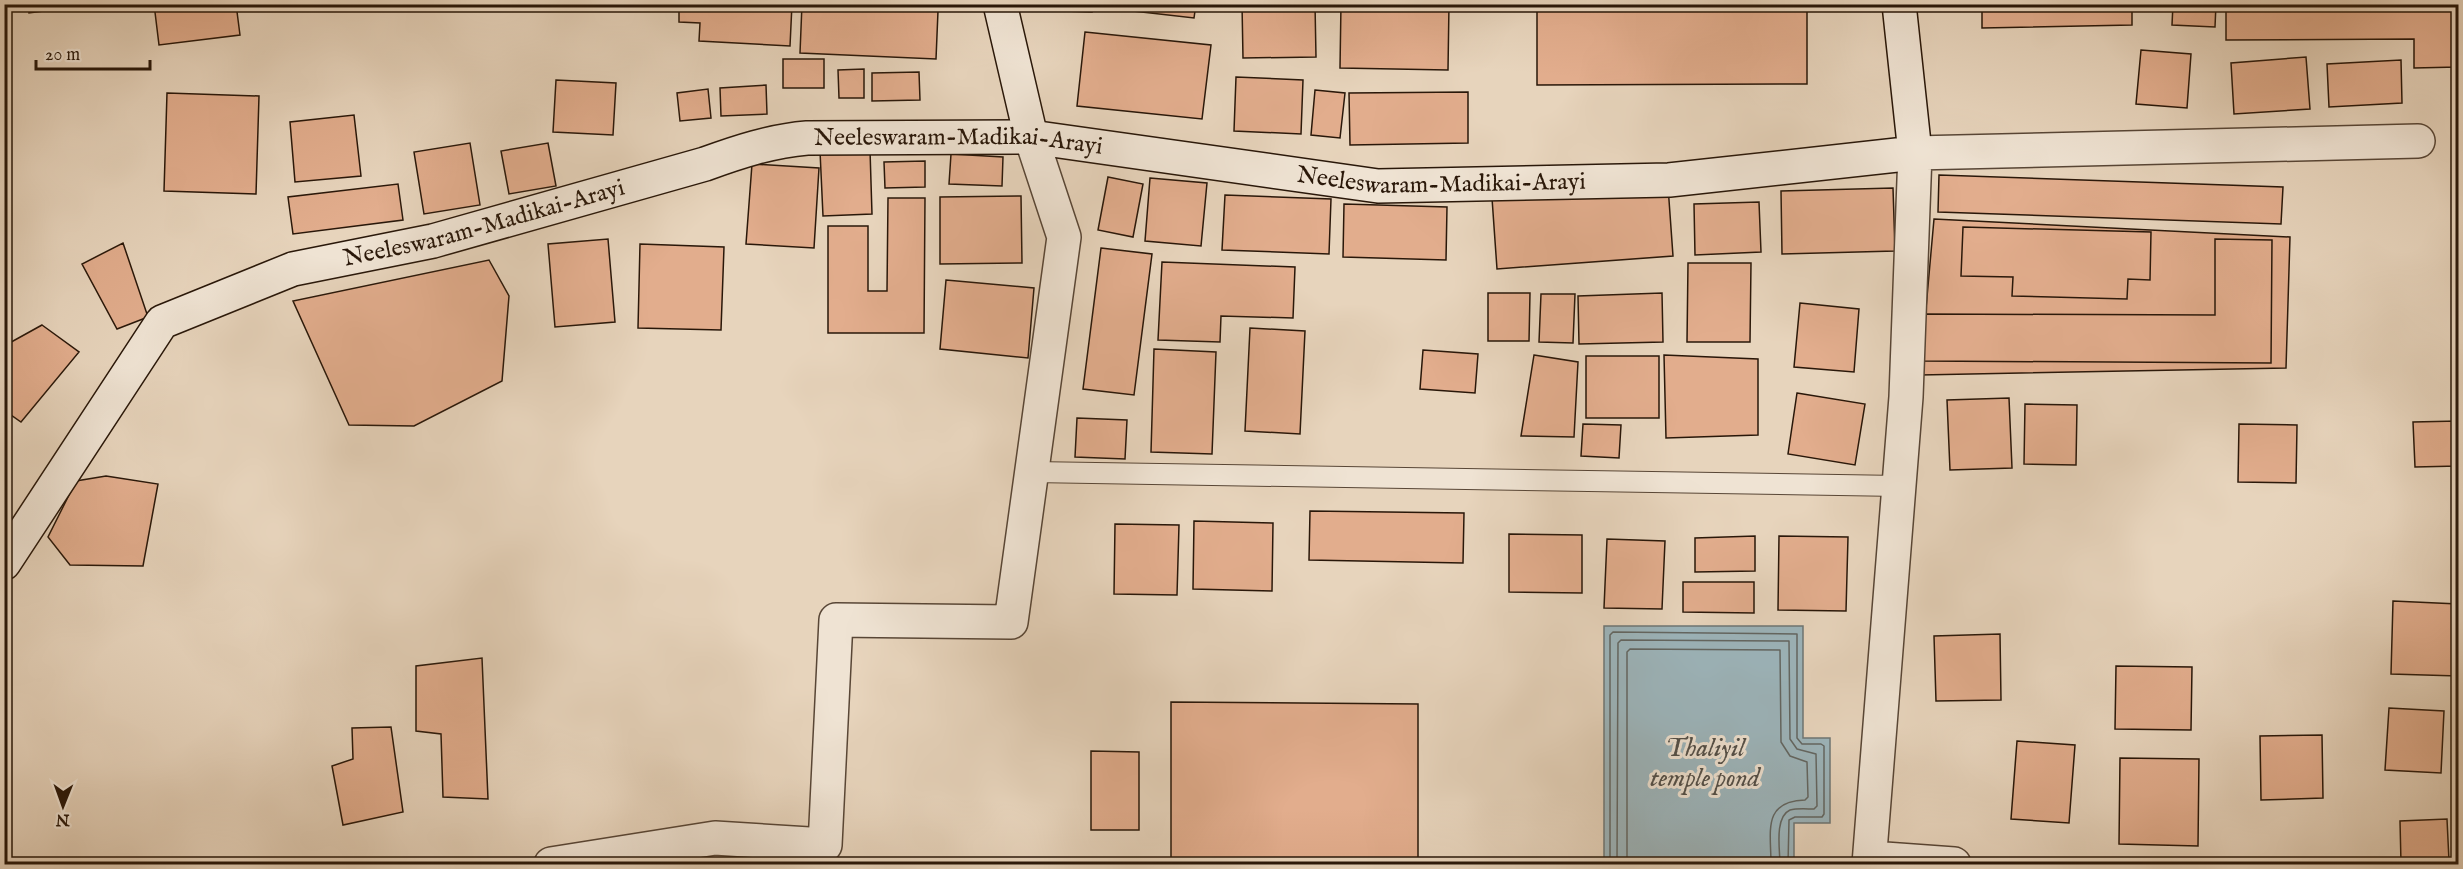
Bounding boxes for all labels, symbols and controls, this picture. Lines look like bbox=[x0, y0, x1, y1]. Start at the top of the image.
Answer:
scale bar bbox=[36, 33, 150, 71]
text: 20 m bbox=[45, 44, 80, 67]
street label: Neeleswaram-Madikai-Arayi bbox=[814, 121, 1105, 162]
street label: Neeleswaram-Madikai-Arayi bbox=[1295, 159, 1586, 202]
street label: Neeleswaram-Madikai-Arayi bbox=[341, 172, 628, 274]
water label: Thaliyil temple pond bbox=[1650, 732, 1762, 795]
north arrow bbox=[33, 776, 93, 836]
text: N bbox=[56, 809, 71, 829]

